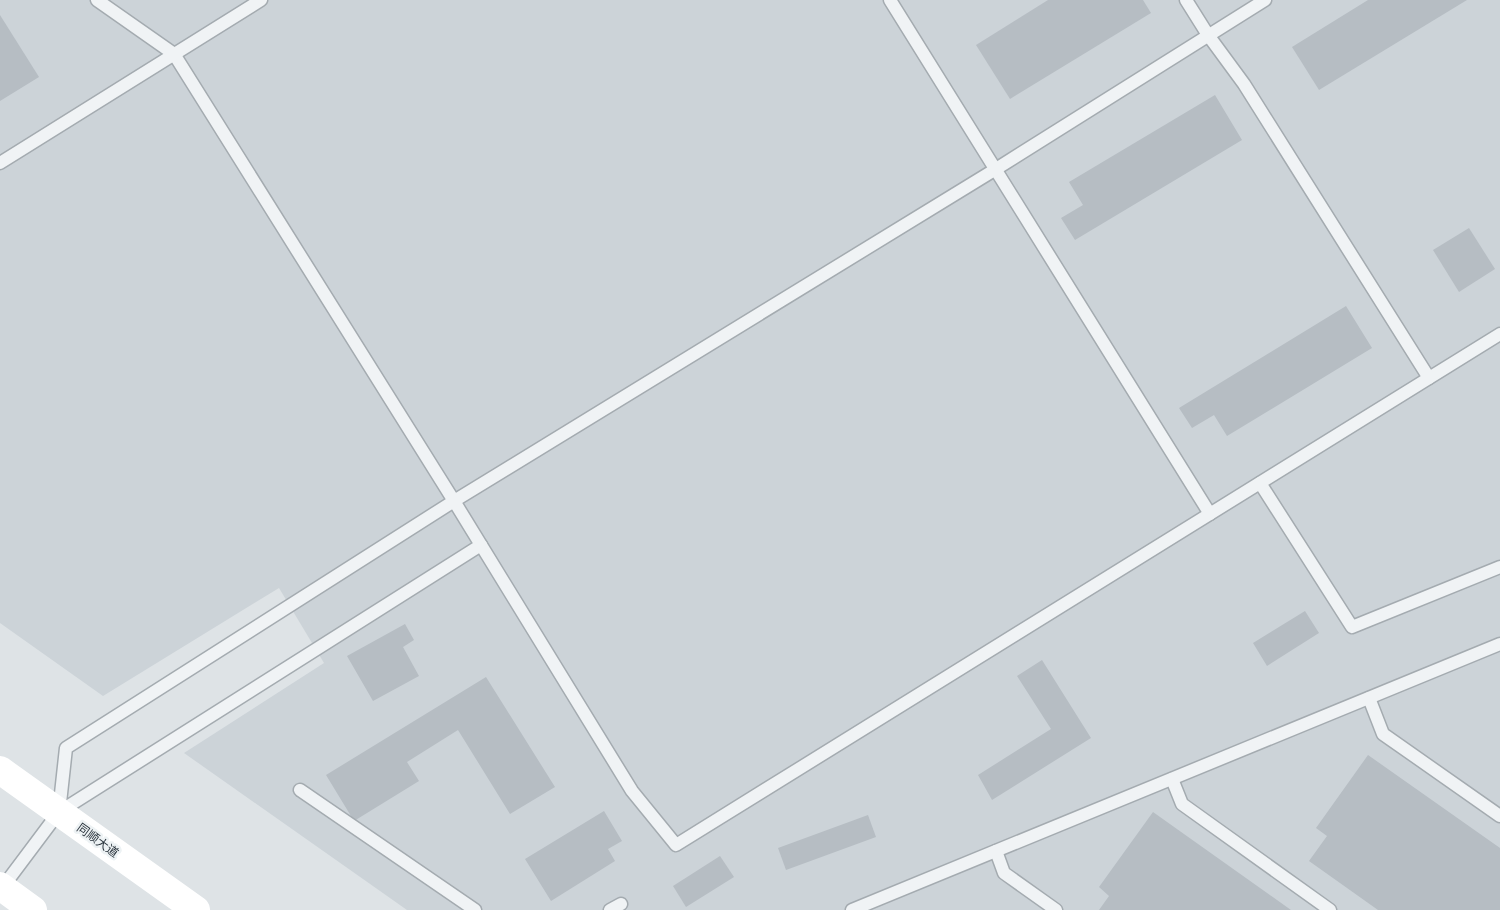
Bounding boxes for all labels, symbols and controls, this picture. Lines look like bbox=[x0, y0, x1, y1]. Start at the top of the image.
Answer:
street label: 同顺大道 bbox=[74, 819, 122, 861]

